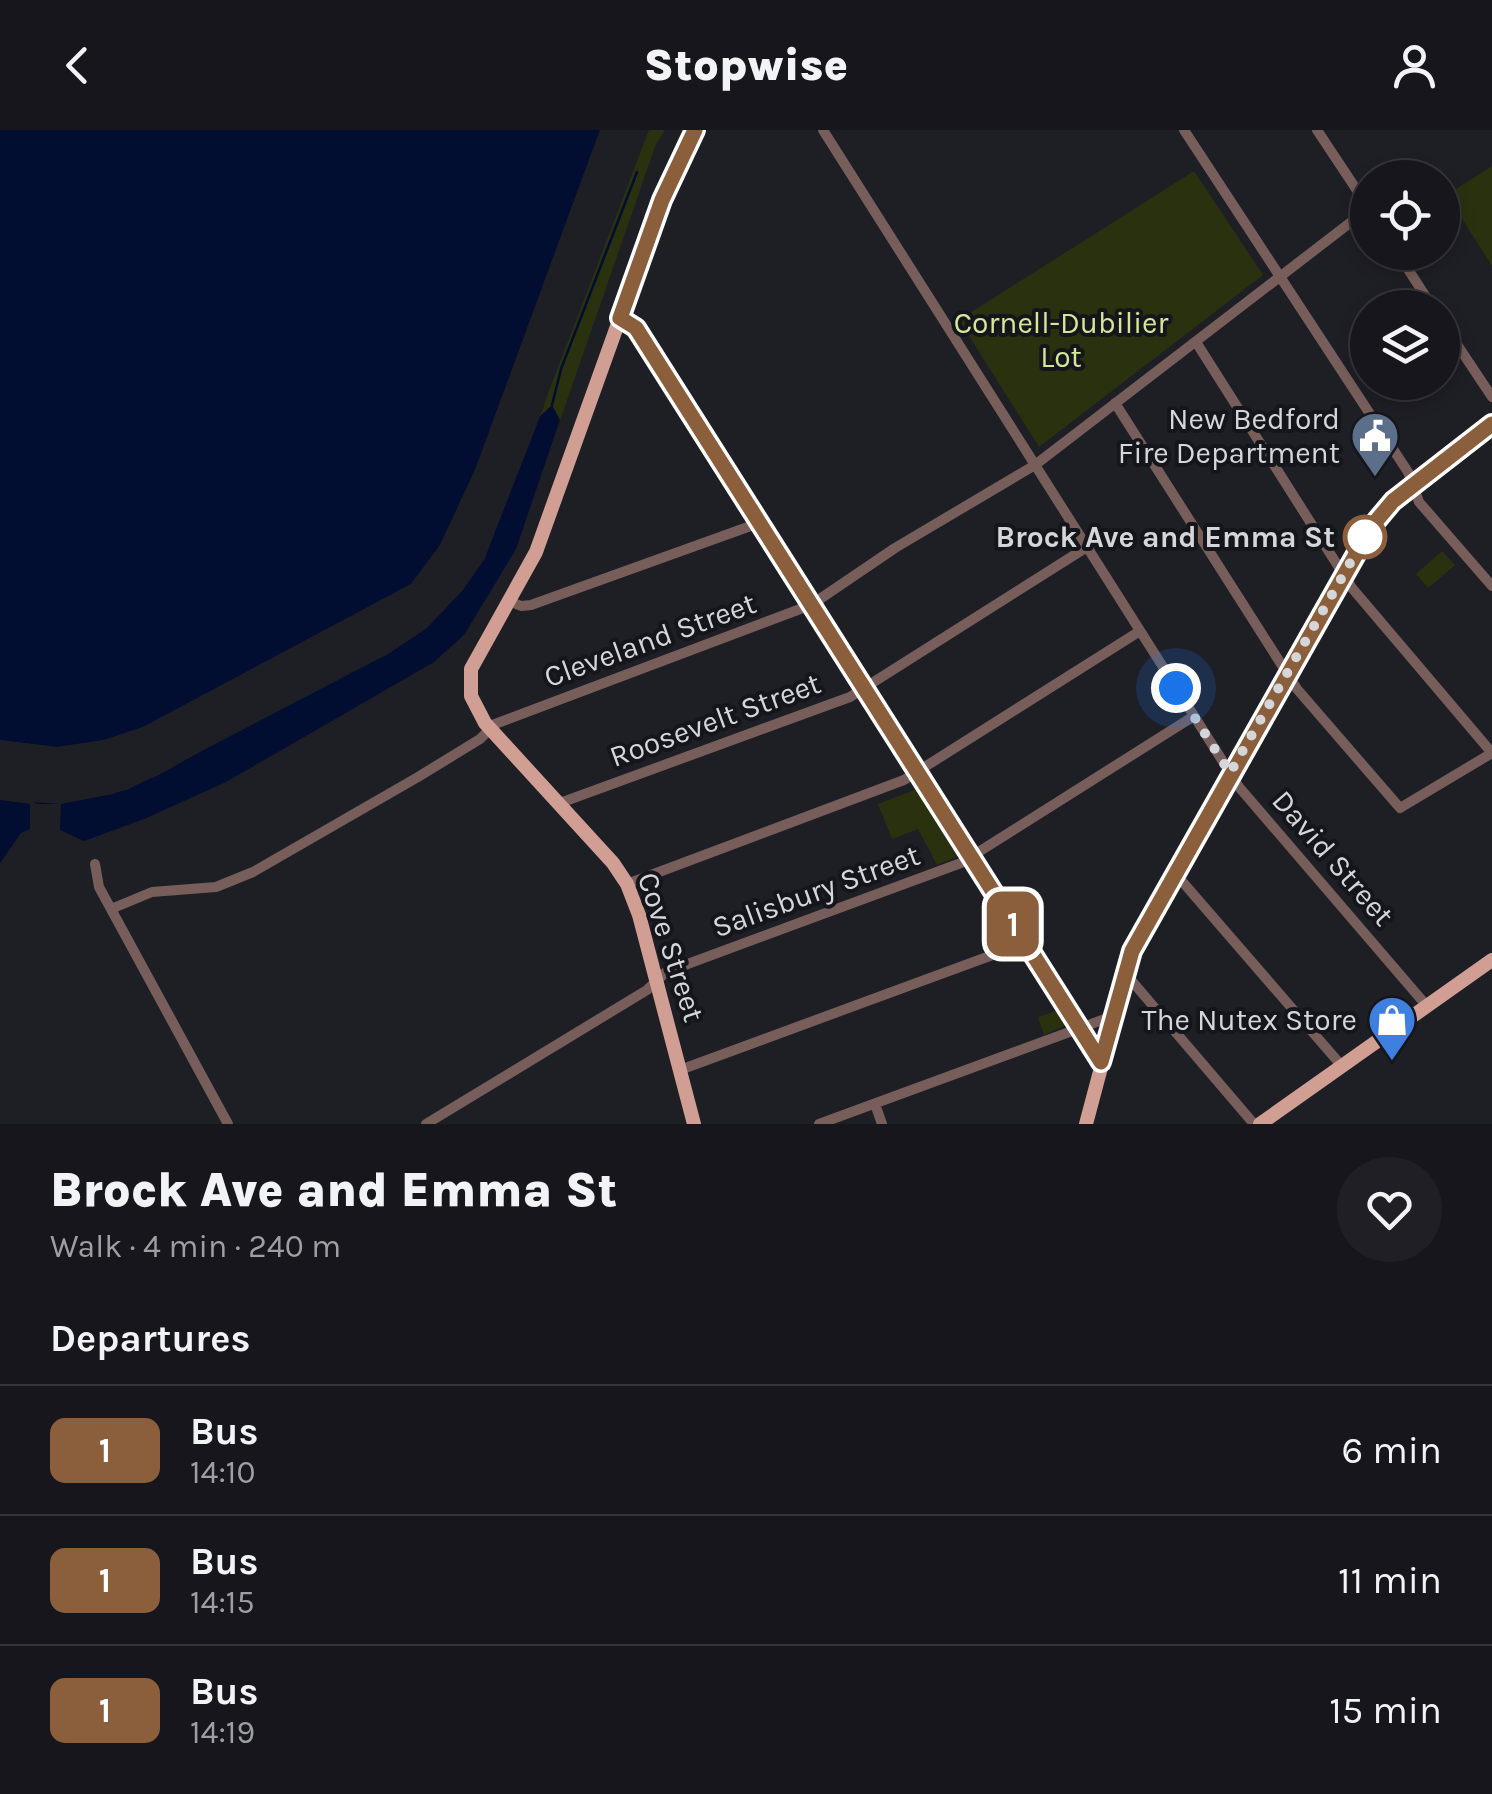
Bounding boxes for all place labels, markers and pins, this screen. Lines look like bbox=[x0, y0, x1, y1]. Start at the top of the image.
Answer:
place label: New Bedford Fire Department bbox=[1118, 401, 1340, 471]
public building icon: New Bedford Fire Department bbox=[1349, 410, 1401, 478]
marker: Brock Ave and Emma St bbox=[1344, 516, 1386, 558]
place label: Brock Ave and Emma St bbox=[995, 519, 1335, 555]
shop icon: The Nutex Store bbox=[1366, 994, 1418, 1062]
place label: The Nutex Store bbox=[1141, 1002, 1357, 1038]

